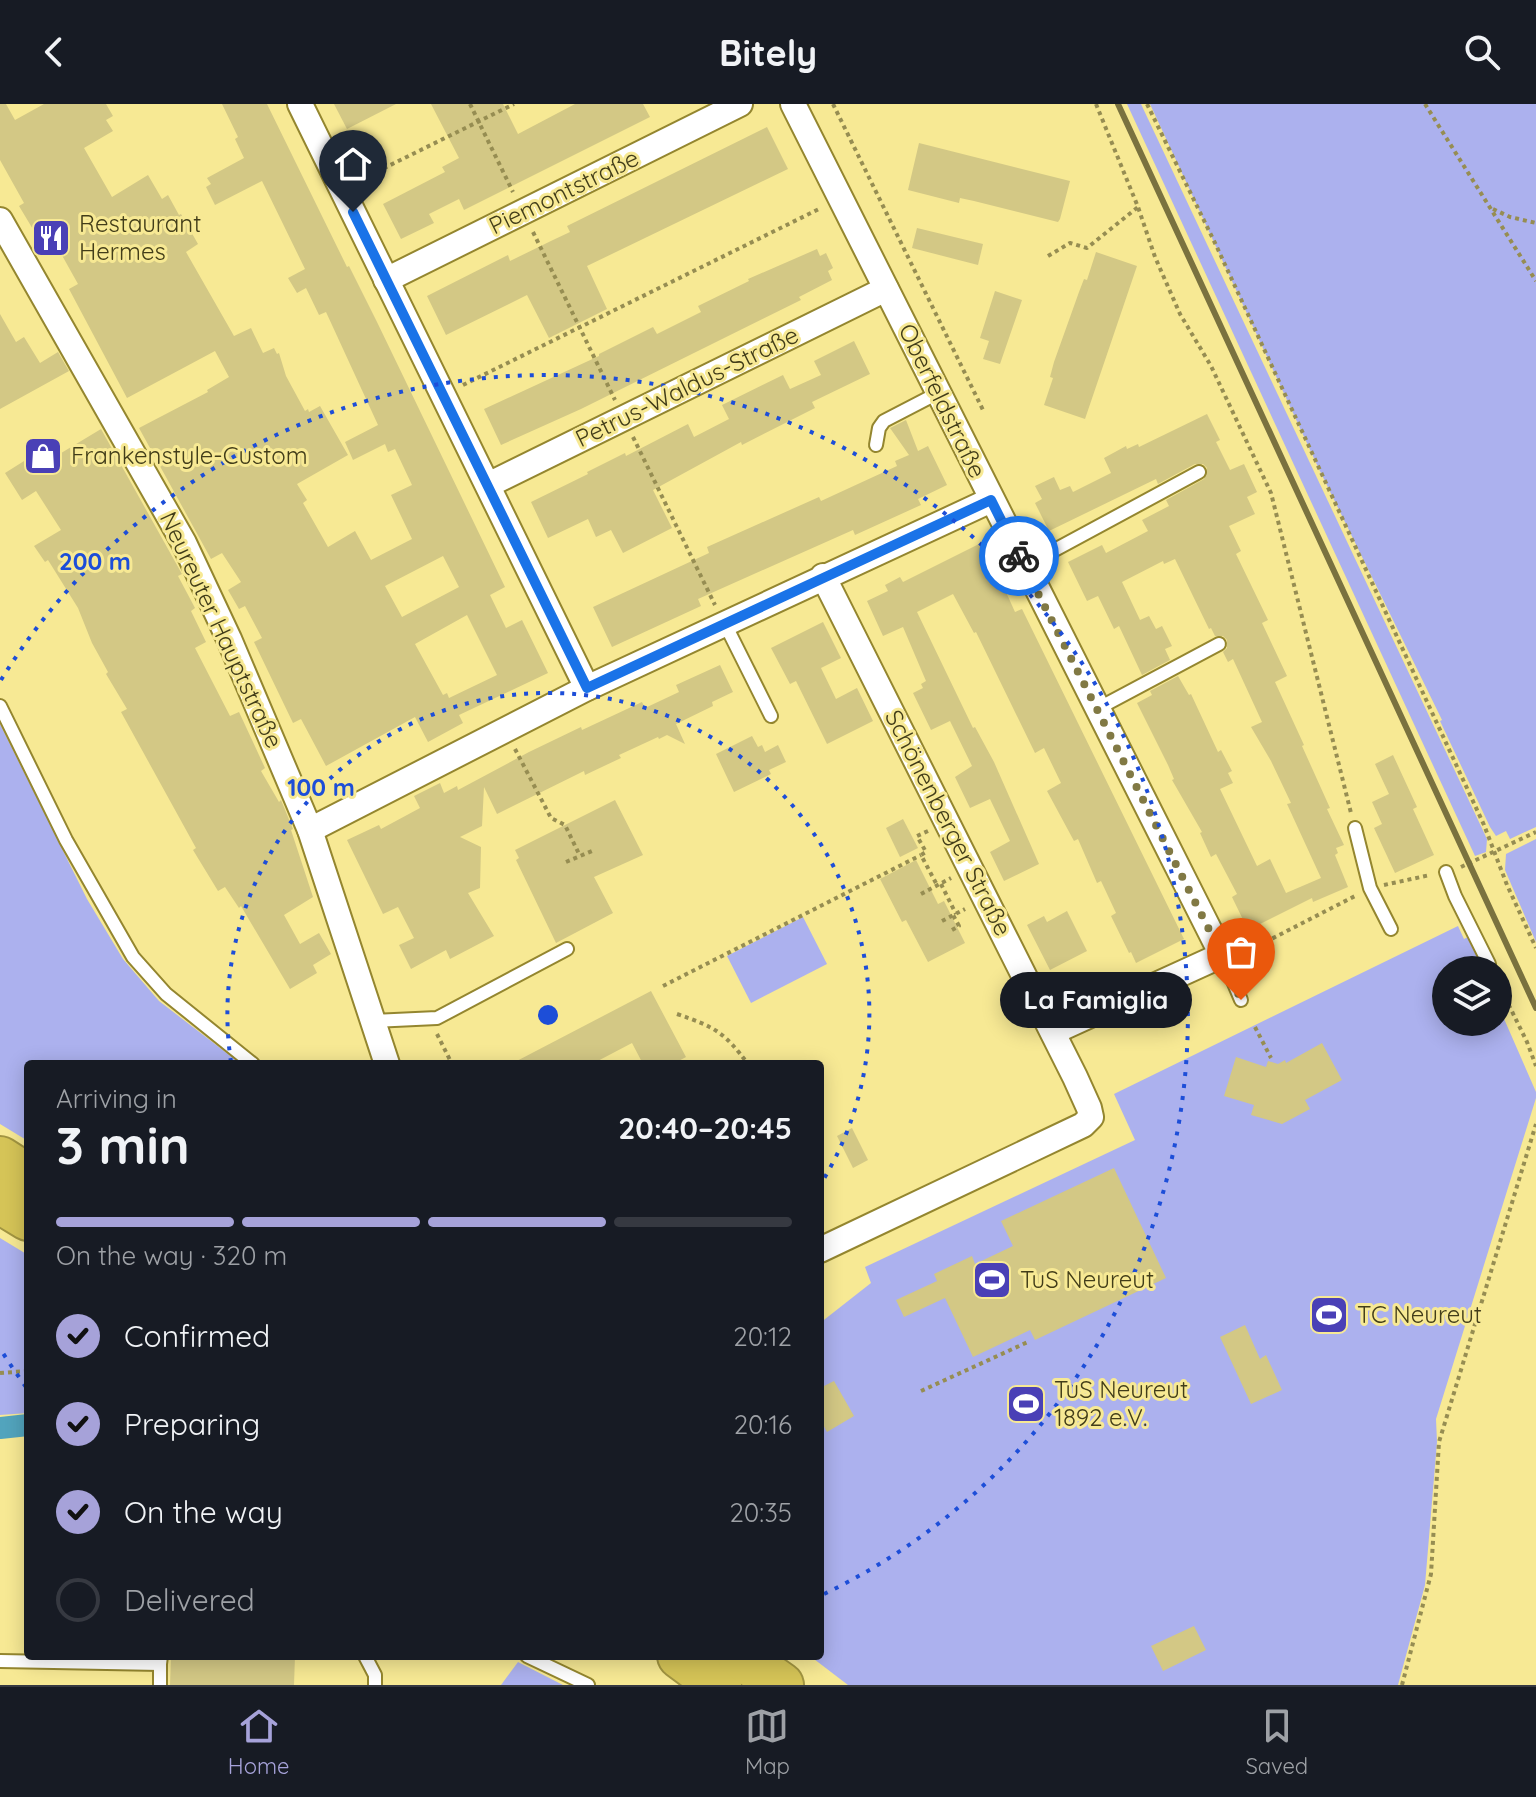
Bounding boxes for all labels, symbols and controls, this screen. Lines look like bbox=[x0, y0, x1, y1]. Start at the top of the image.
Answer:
icon: back bbox=[32, 30, 76, 74]
text: Bitely bbox=[719, 30, 817, 75]
icon: search bbox=[1460, 30, 1504, 74]
pin bbox=[319, 130, 387, 212]
icon: home bbox=[331, 142, 375, 186]
street label: Piemontstraße bbox=[484, 142, 643, 240]
place label: Restaurant Hermes bbox=[79, 208, 201, 266]
restaurant icon: Restaurant Hermes bbox=[30, 217, 72, 259]
street label: Petrus-Waldus-Straße bbox=[570, 319, 803, 453]
street label: Oberfeldstraße bbox=[893, 319, 993, 483]
shop icon: Frankenstyle-Custom bbox=[22, 435, 64, 477]
place label: Frankenstyle-Custom bbox=[71, 440, 308, 470]
street label: Neureuter Hauptstraße bbox=[154, 507, 290, 753]
courier bbox=[979, 516, 1059, 596]
icon: bike bbox=[997, 534, 1041, 578]
text: 200 m bbox=[59, 546, 131, 576]
street label: Schönenberger Straße bbox=[879, 705, 1019, 940]
text: 100 m bbox=[287, 772, 355, 802]
pin bbox=[1207, 918, 1275, 1000]
icon: bag bbox=[1219, 930, 1263, 974]
map controls bbox=[1432, 956, 1512, 1036]
button: layers bbox=[1432, 956, 1512, 1036]
callout: La Famiglia bbox=[1001, 972, 1193, 1028]
text: La Famiglia bbox=[1024, 983, 1168, 1016]
centre of rings bbox=[534, 1001, 562, 1029]
text: Arriving in bbox=[56, 1082, 177, 1115]
text: 20:40–20:45 bbox=[618, 1109, 792, 1147]
text: 3 min bbox=[56, 1112, 190, 1177]
text: On the way · 320 m bbox=[56, 1239, 287, 1272]
sports icon: TuS Neureut bbox=[971, 1259, 1013, 1301]
place label: TuS Neureut bbox=[1020, 1264, 1154, 1294]
sports icon: TC Neureut bbox=[1308, 1294, 1350, 1336]
place label: TC Neureut bbox=[1357, 1299, 1482, 1329]
icon: check bbox=[56, 1314, 100, 1358]
text: Confirmed bbox=[124, 1317, 270, 1355]
text: 20:12 bbox=[733, 1320, 792, 1353]
place label: TuS Neureut 1892 e.V. bbox=[1054, 1374, 1188, 1432]
sports icon: TuS Neureut 1892 e.V. bbox=[1005, 1383, 1047, 1425]
icon: check bbox=[56, 1402, 100, 1446]
text: Preparing bbox=[124, 1405, 260, 1443]
text: 20:16 bbox=[734, 1408, 792, 1441]
icon: check bbox=[56, 1490, 100, 1534]
text: On the way bbox=[124, 1493, 283, 1531]
text: 20:35 bbox=[729, 1496, 792, 1529]
text: Delivered bbox=[124, 1581, 255, 1619]
tab: Home bbox=[228, 1704, 289, 1780]
tab: Map bbox=[745, 1704, 790, 1780]
tab: Saved bbox=[1245, 1704, 1308, 1780]

